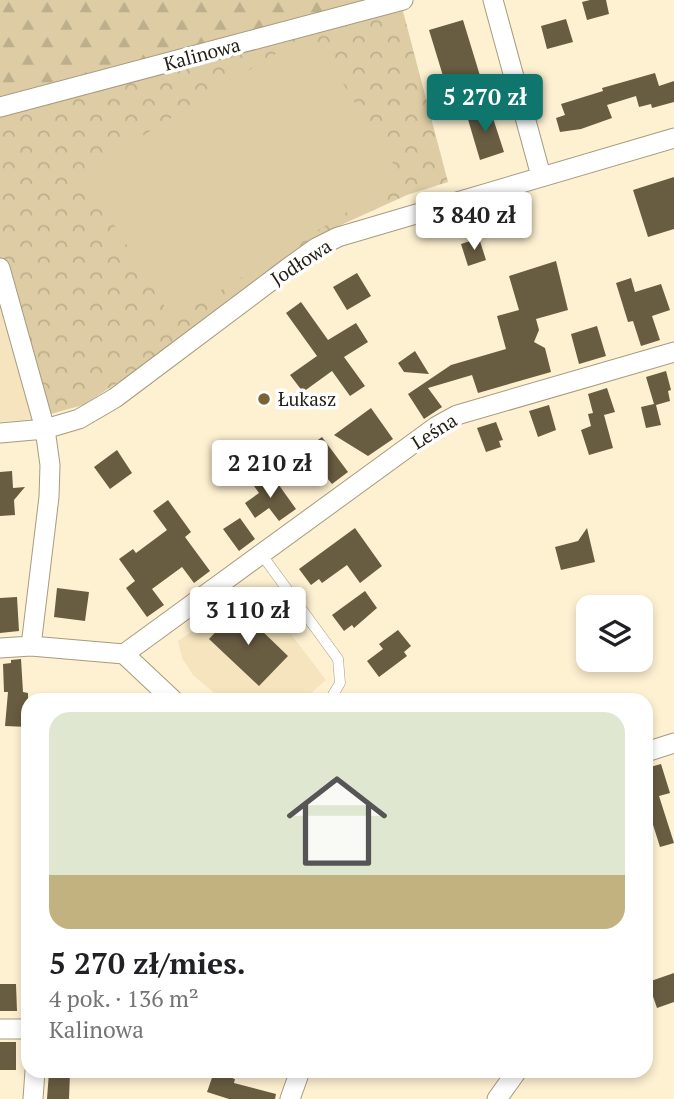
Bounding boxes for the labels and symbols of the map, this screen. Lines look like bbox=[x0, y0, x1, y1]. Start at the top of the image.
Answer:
street label: Kalinowa bbox=[161, 31, 243, 76]
pin: 5 270 zł bbox=[413, 74, 557, 134]
pin: 3 840 zł bbox=[402, 192, 546, 252]
street label: Jodłowa bbox=[266, 233, 336, 290]
place label: Łukasz bbox=[278, 386, 336, 411]
marker: Łukasz bbox=[256, 391, 272, 407]
street label: Leśna bbox=[406, 407, 462, 454]
pin: 2 210 zł bbox=[198, 440, 342, 500]
pin: 3 110 zł bbox=[176, 588, 320, 647]

